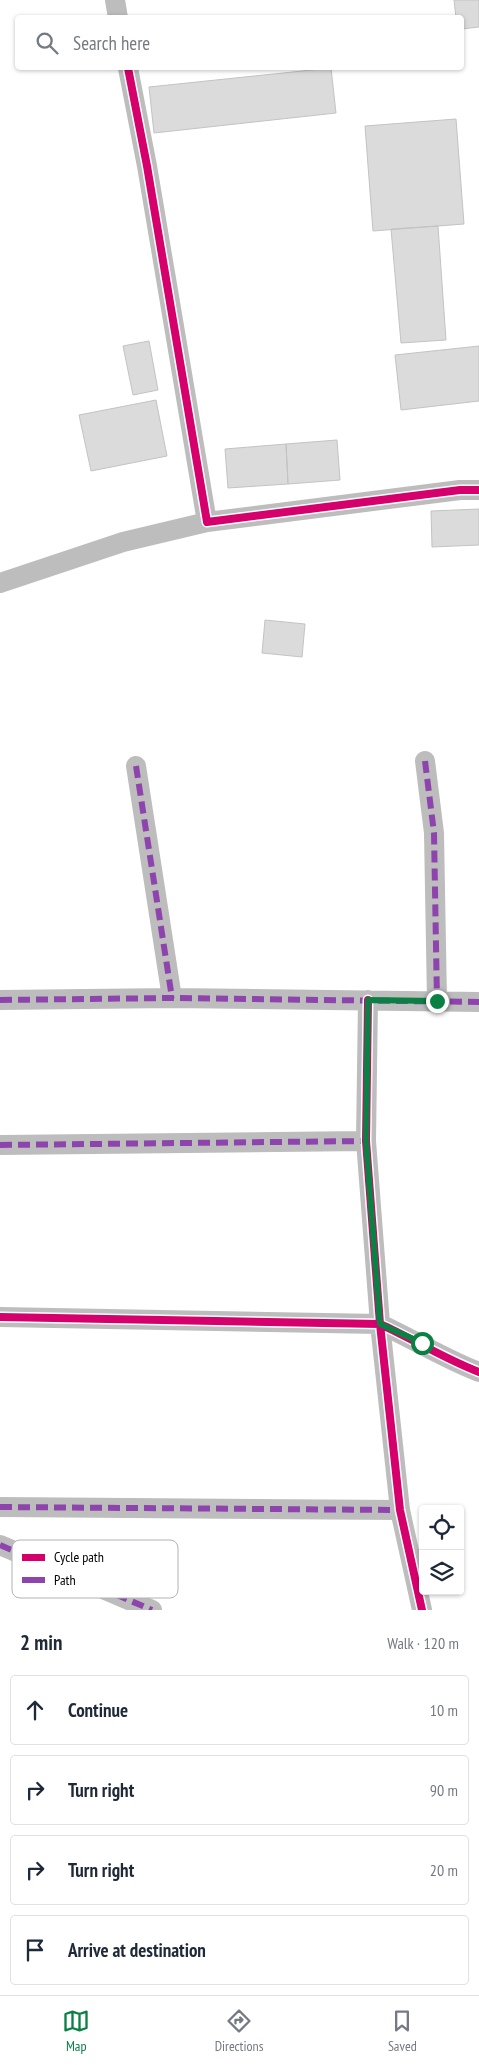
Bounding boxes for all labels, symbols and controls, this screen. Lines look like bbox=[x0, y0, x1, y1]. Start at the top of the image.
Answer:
search box bbox=[15, 15, 464, 70]
icon: search bbox=[33, 29, 61, 57]
text: Search here bbox=[73, 31, 150, 55]
route end bbox=[426, 990, 449, 1013]
route start bbox=[411, 1332, 434, 1355]
map controls bbox=[419, 1505, 464, 1595]
button: locate bbox=[419, 1505, 464, 1550]
legend bbox=[12, 1540, 178, 1598]
text: Cycle path bbox=[54, 1548, 104, 1566]
button: layers bbox=[419, 1550, 464, 1595]
text: Path bbox=[54, 1571, 76, 1589]
text: 2 min bbox=[20, 1629, 62, 1656]
text: Walk · 120 m bbox=[387, 1633, 459, 1653]
icon: ahead bbox=[21, 1696, 49, 1724]
text: Continue bbox=[68, 1698, 128, 1722]
text: 10 m bbox=[430, 1700, 458, 1720]
icon: right bbox=[21, 1776, 49, 1804]
text: Turn right bbox=[68, 1778, 134, 1802]
text: 90 m bbox=[430, 1780, 458, 1800]
icon: right bbox=[21, 1856, 49, 1884]
text: Turn right bbox=[68, 1858, 134, 1882]
text: 20 m bbox=[430, 1860, 458, 1880]
icon: arrive bbox=[21, 1936, 49, 1964]
text: Arrive at destination bbox=[68, 1938, 206, 1962]
tab: Map bbox=[62, 2007, 90, 2055]
tab: Directions bbox=[215, 2007, 263, 2055]
tab: Saved bbox=[388, 2007, 417, 2055]

